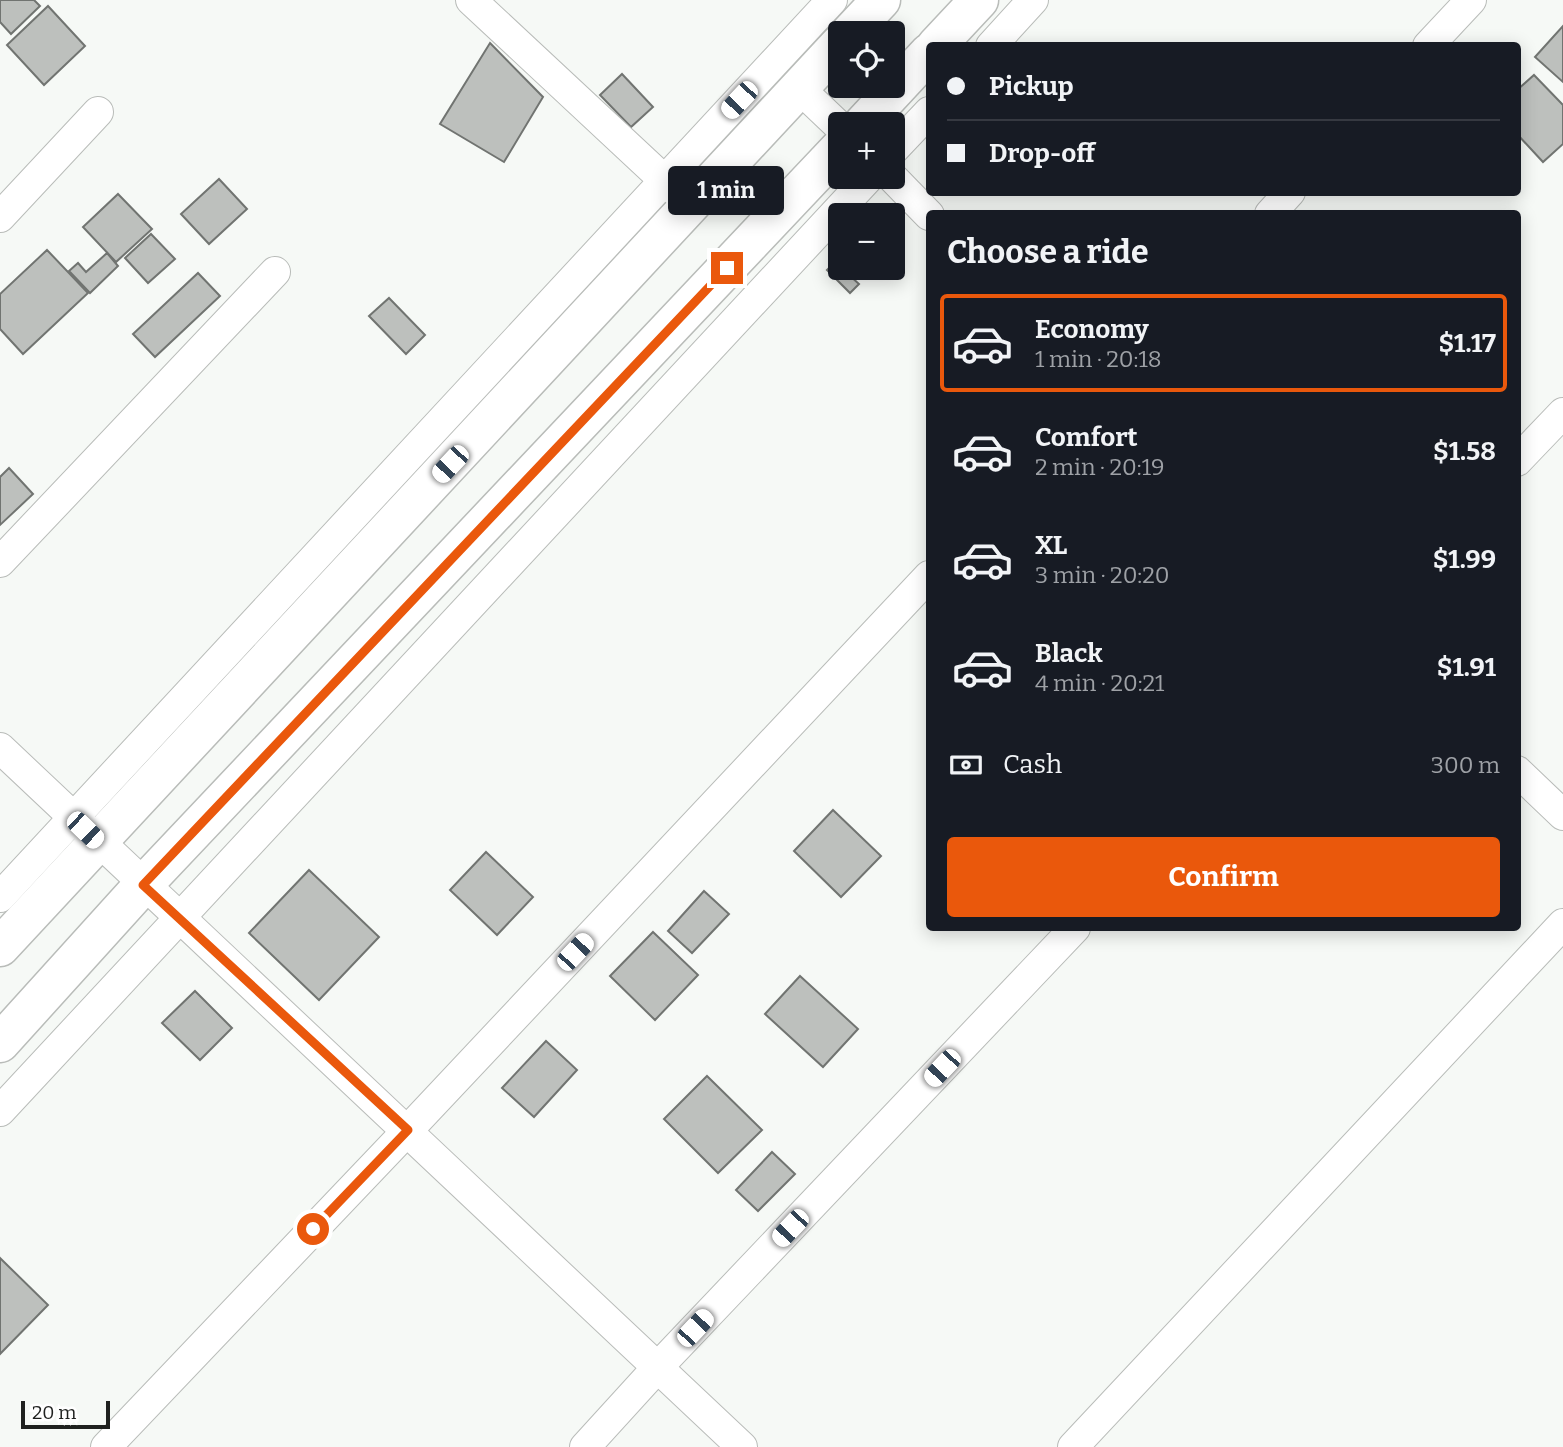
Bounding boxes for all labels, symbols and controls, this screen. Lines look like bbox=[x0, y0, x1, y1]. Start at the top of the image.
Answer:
map controls bbox=[828, 21, 905, 280]
button: locate bbox=[828, 21, 905, 98]
text: Pickup bbox=[989, 71, 1074, 102]
car bbox=[717, 77, 762, 123]
button: + bbox=[828, 112, 905, 189]
text: Drop-off bbox=[989, 138, 1095, 169]
callout: 1 min bbox=[669, 166, 785, 216]
text: 1 min bbox=[697, 176, 755, 204]
button: − bbox=[828, 203, 905, 280]
text: Choose a ride bbox=[947, 233, 1148, 271]
route end bbox=[711, 252, 743, 284]
icon: car bbox=[951, 312, 1014, 375]
text: Economy bbox=[1035, 314, 1149, 345]
text: $1.17 bbox=[1438, 328, 1496, 359]
text: 1 min · 20:18 bbox=[1035, 345, 1162, 373]
icon: car bbox=[951, 420, 1014, 483]
text: Comfort bbox=[1035, 422, 1138, 453]
text: $1.58 bbox=[1433, 436, 1496, 467]
car bbox=[428, 441, 473, 487]
text: 2 min · 20:19 bbox=[1035, 453, 1164, 481]
icon: car bbox=[951, 528, 1014, 591]
text: XL bbox=[1035, 530, 1067, 561]
text: $1.99 bbox=[1433, 544, 1496, 575]
text: 3 min · 20:20 bbox=[1035, 561, 1169, 589]
icon: car bbox=[951, 636, 1014, 699]
text: Black bbox=[1035, 638, 1103, 669]
text: $1.91 bbox=[1437, 652, 1496, 683]
text: 4 min · 20:21 bbox=[1035, 669, 1164, 697]
icon: cash bbox=[947, 746, 985, 784]
text: Cash bbox=[1003, 749, 1062, 780]
text: 300 m bbox=[1431, 751, 1500, 779]
car bbox=[63, 808, 108, 852]
button: Confirm bbox=[947, 837, 1500, 917]
car bbox=[553, 929, 598, 975]
car bbox=[920, 1045, 965, 1091]
car bbox=[768, 1205, 813, 1251]
route start bbox=[297, 1213, 329, 1245]
car bbox=[673, 1305, 718, 1351]
scale bar bbox=[21, 1398, 110, 1430]
text: 20 m bbox=[32, 1401, 76, 1424]

